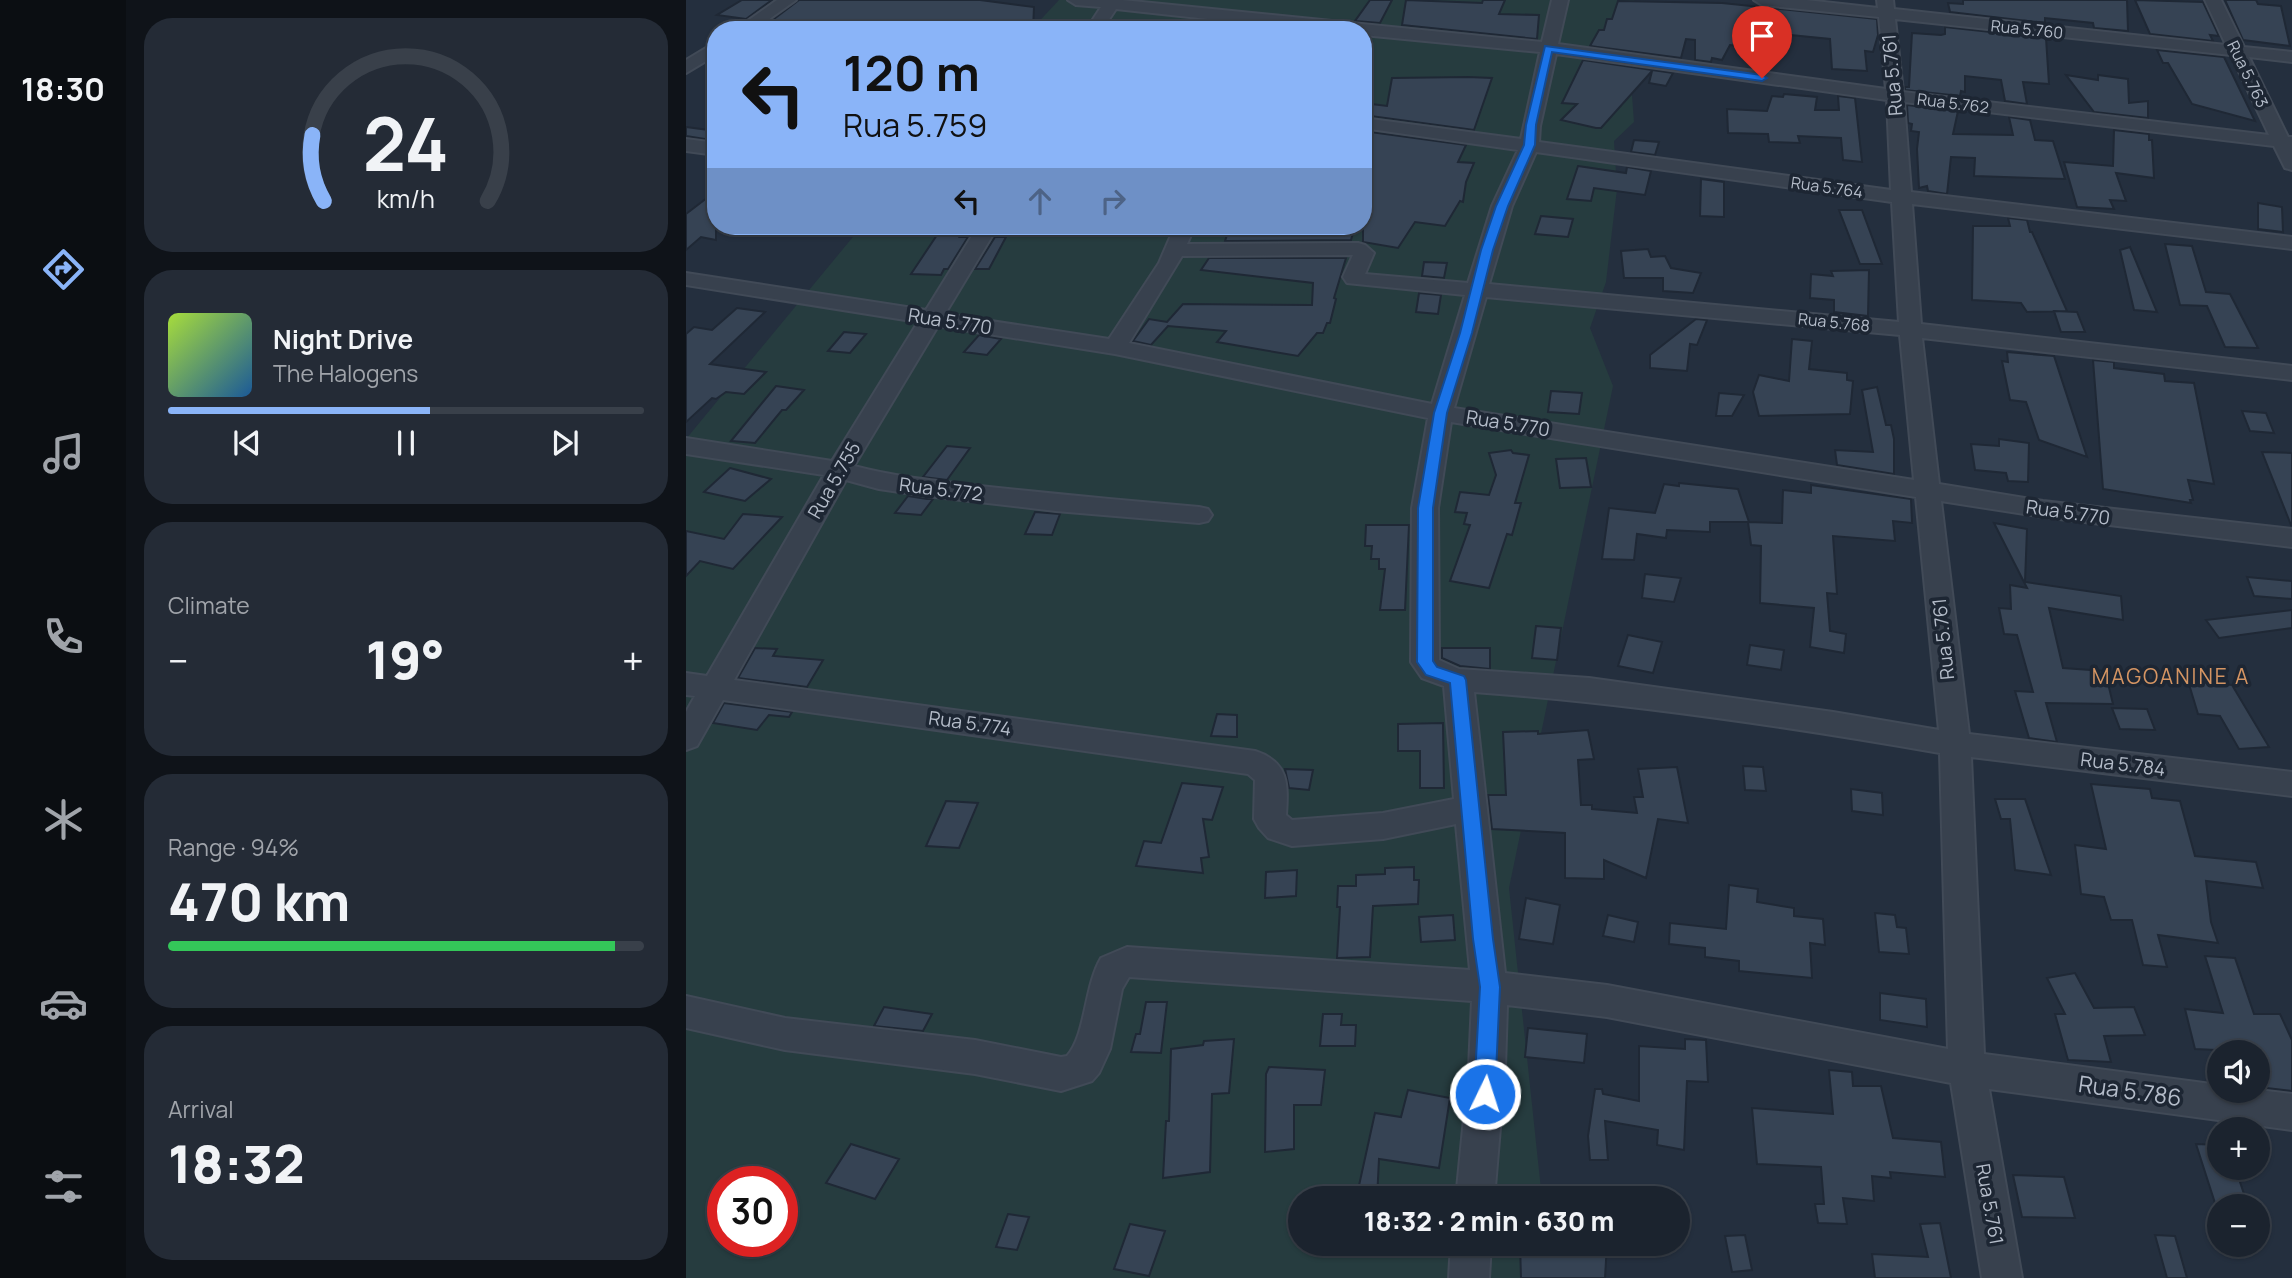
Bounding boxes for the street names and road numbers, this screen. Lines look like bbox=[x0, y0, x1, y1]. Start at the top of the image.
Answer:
street label: Rua 5.760 bbox=[1990, 14, 2064, 44]
street label: Rua 5.761 bbox=[1875, 33, 1909, 117]
street label: Rua 5.763 bbox=[2222, 37, 2274, 111]
street label: Rua 5.762 bbox=[1916, 88, 1990, 118]
street label: Rua 5.764 bbox=[1790, 171, 1864, 203]
street label: Rua 5.770 bbox=[906, 302, 994, 340]
street label: Rua 5.768 bbox=[1797, 307, 1871, 337]
street label: Rua 5.770 bbox=[1464, 404, 1552, 442]
street label: Rua 5.755 bbox=[802, 437, 866, 523]
street label: Rua 5.772 bbox=[898, 471, 984, 507]
street label: Rua 5.770 bbox=[2024, 493, 2112, 531]
street label: Rua 5.761 bbox=[1926, 597, 1960, 681]
street label: Rua 5.774 bbox=[927, 704, 1013, 742]
street label: Rua 5.784 bbox=[2079, 746, 2167, 782]
street label: Rua 5.786 bbox=[2077, 1067, 2184, 1113]
street label: Rua 5.761 bbox=[1970, 1161, 2010, 1247]

